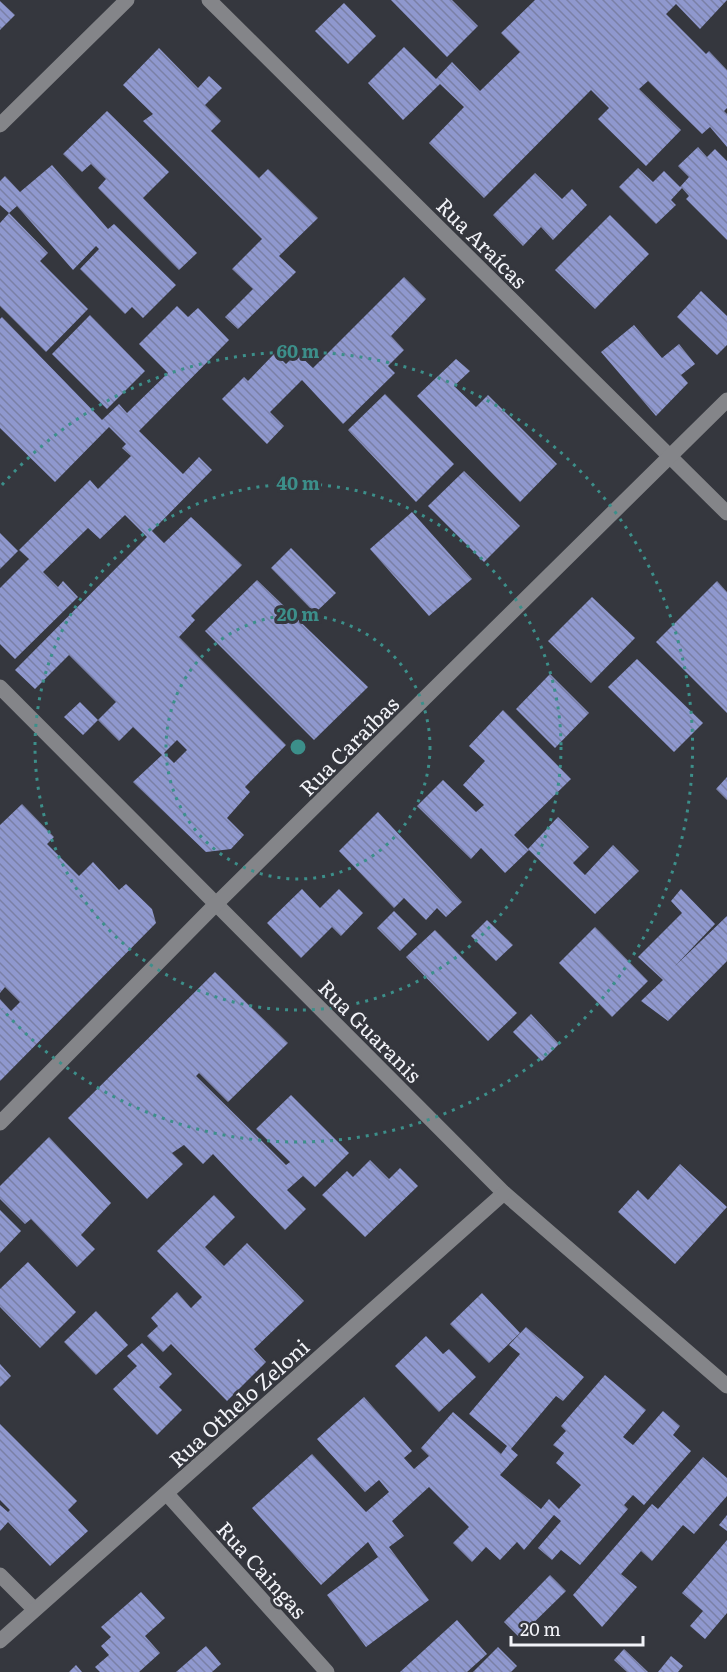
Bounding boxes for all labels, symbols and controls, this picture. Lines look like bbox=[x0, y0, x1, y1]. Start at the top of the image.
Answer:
street label: Rua Araícas bbox=[431, 190, 535, 294]
text: 60 m bbox=[276, 337, 320, 364]
text: 40 m bbox=[276, 469, 320, 496]
text: 20 m bbox=[277, 600, 319, 627]
street label: Rua Caraíbas bbox=[291, 688, 405, 802]
centre of rings bbox=[288, 737, 308, 757]
street label: Rua Guaranis bbox=[312, 971, 430, 1089]
street label: Rua Othelo Zeloni bbox=[161, 1330, 315, 1474]
street label: Rua Caingas bbox=[211, 1513, 315, 1625]
scale bar bbox=[511, 1609, 643, 1647]
text: 20 m bbox=[520, 1615, 561, 1642]

